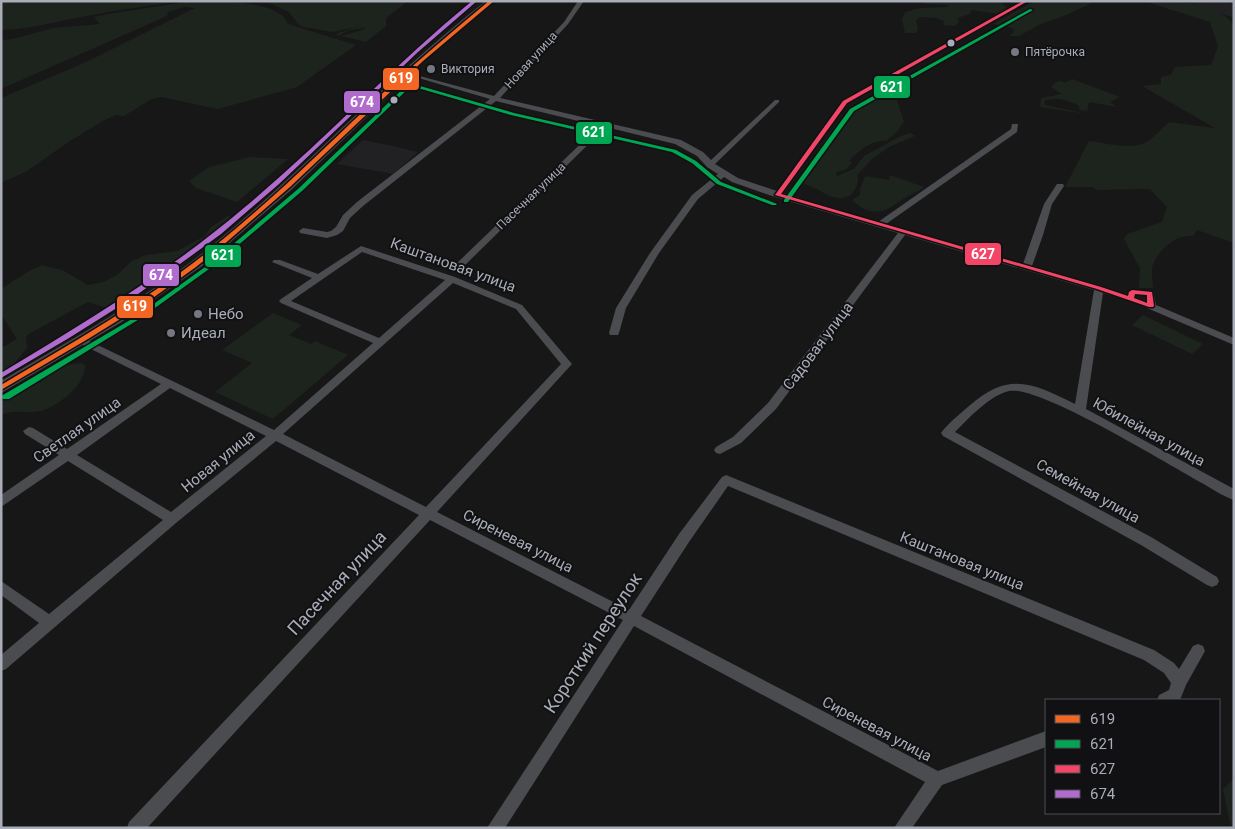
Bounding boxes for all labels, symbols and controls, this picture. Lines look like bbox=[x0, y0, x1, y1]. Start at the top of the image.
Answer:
street label: Новая улица bbox=[502, 29, 560, 91]
unlabelled marker bbox=[946, 38, 956, 48]
place label: Пятёрочка bbox=[1025, 45, 1085, 59]
marker: Пятёрочка bbox=[1009, 46, 1021, 58]
place label: Виктория bbox=[441, 62, 495, 76]
marker: Виктория bbox=[425, 63, 437, 75]
line badge: 619 bbox=[382, 67, 420, 91]
text: 619 bbox=[389, 70, 413, 86]
line badge: 621 bbox=[873, 75, 911, 99]
text: 621 bbox=[880, 79, 904, 95]
line badge: 674 bbox=[343, 90, 381, 114]
text: 674 bbox=[350, 94, 374, 110]
unlabelled marker bbox=[389, 95, 399, 105]
line badge: 621 bbox=[575, 121, 613, 145]
text: 621 bbox=[582, 124, 606, 140]
street label: Пасечная улица bbox=[494, 160, 568, 232]
street label: Каштановая улица bbox=[388, 234, 518, 296]
line badge: 627 bbox=[964, 242, 1002, 266]
line badge: 621 bbox=[204, 244, 242, 268]
text: 627 bbox=[971, 246, 995, 262]
text: 621 bbox=[211, 247, 235, 263]
line badge: 674 bbox=[142, 263, 180, 287]
text: 674 bbox=[149, 267, 173, 283]
line badge: 619 bbox=[116, 295, 154, 319]
text: 619 bbox=[123, 298, 147, 314]
street label: Садовая улица bbox=[779, 298, 857, 394]
place label: Небо bbox=[208, 305, 244, 323]
marker: Небо bbox=[192, 308, 204, 320]
place label: Идеал bbox=[181, 324, 226, 342]
marker: Идеал bbox=[165, 327, 177, 339]
street label: Светлая улица bbox=[30, 393, 124, 467]
street label: Юбилейная улица bbox=[1090, 394, 1208, 470]
street label: Новая улица bbox=[178, 426, 258, 496]
street label: Семейная улица bbox=[1033, 455, 1143, 527]
street label: Сиреневая улица bbox=[460, 505, 576, 577]
street label: Пасечная улица bbox=[283, 526, 390, 639]
street label: Каштановая улица bbox=[897, 528, 1027, 594]
street label: Короткий переулок bbox=[539, 568, 646, 717]
street label: Сиреневая улица bbox=[819, 693, 935, 765]
legend bbox=[1045, 699, 1220, 814]
text: 619 bbox=[1090, 710, 1115, 728]
text: 621 bbox=[1090, 735, 1115, 753]
text: 627 bbox=[1090, 760, 1115, 778]
text: 674 bbox=[1090, 785, 1116, 803]

